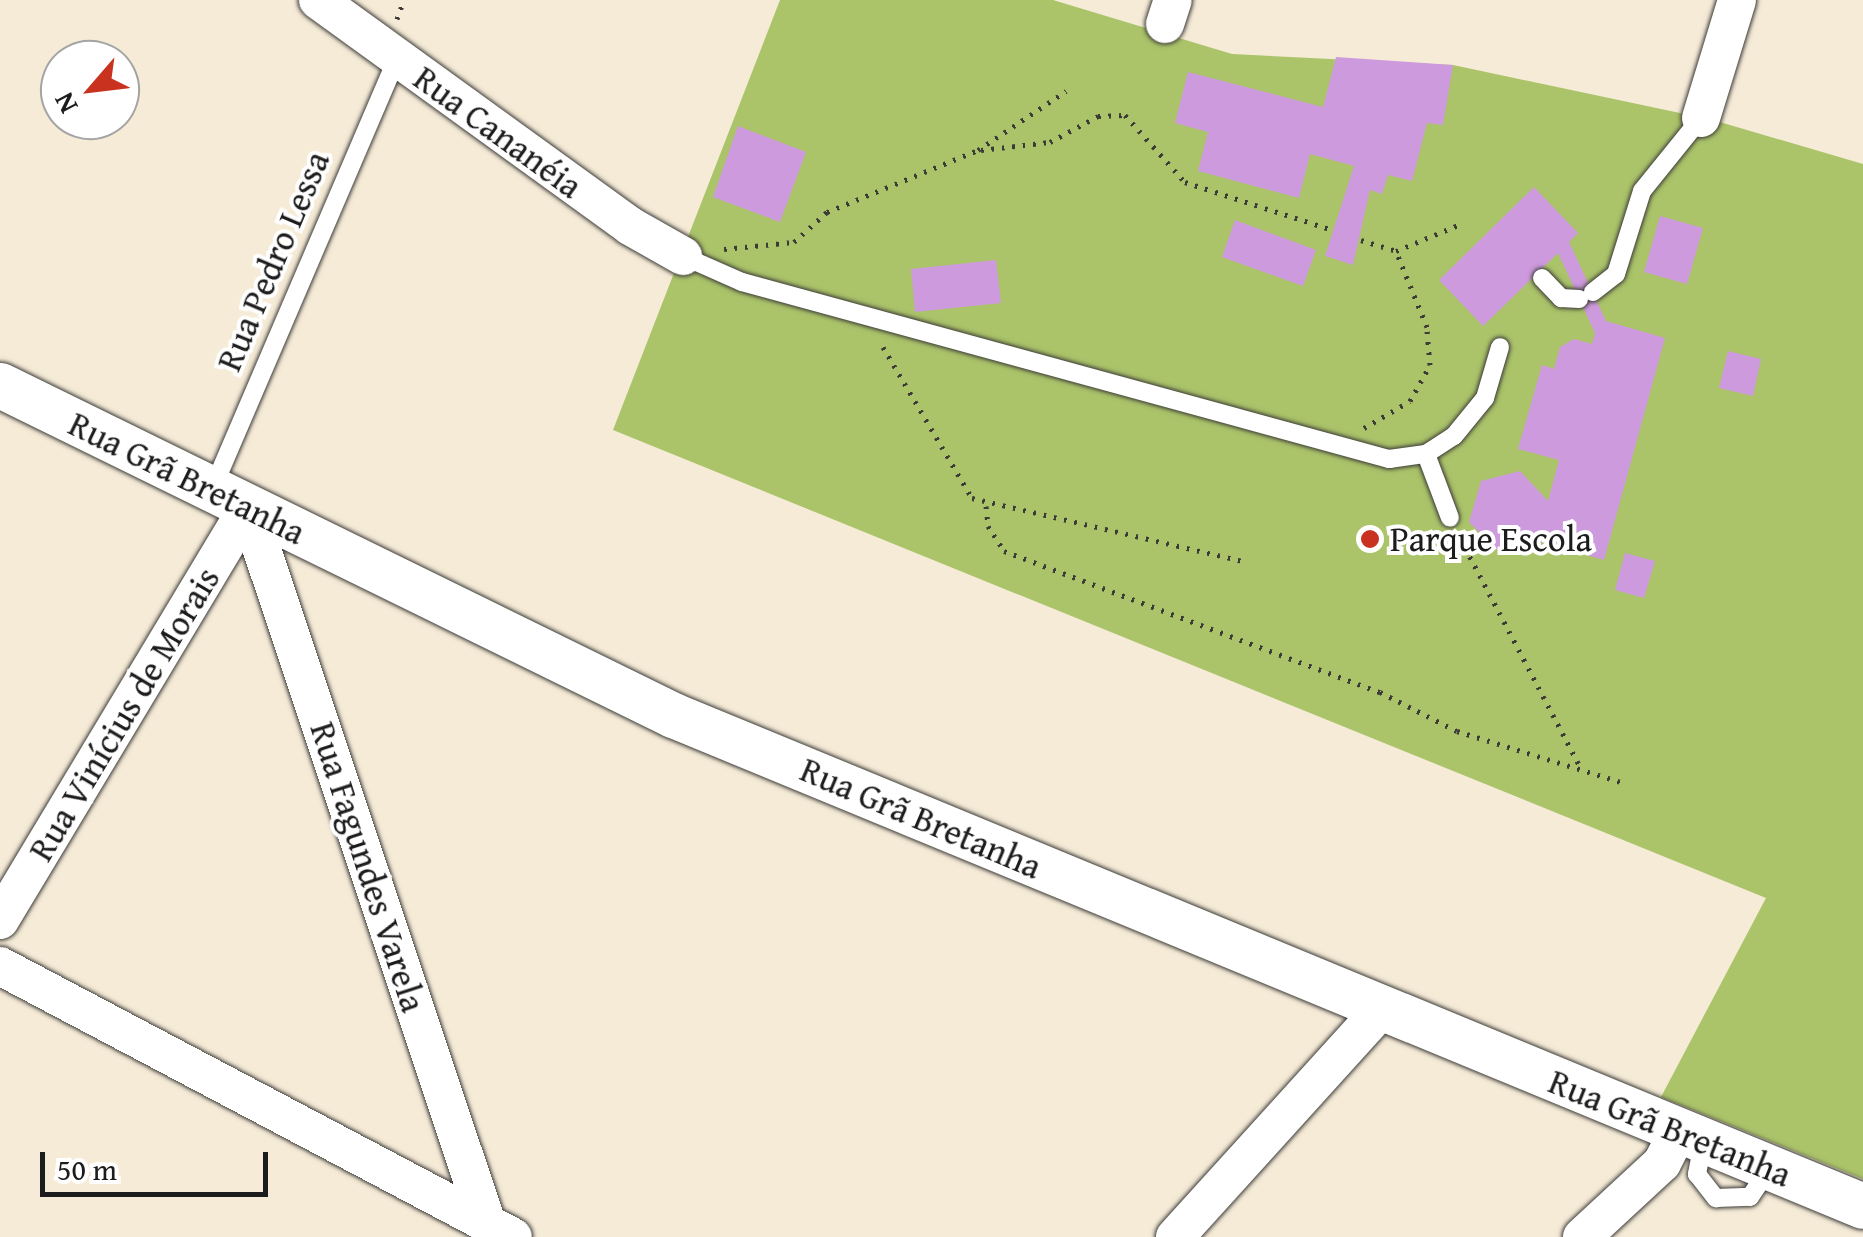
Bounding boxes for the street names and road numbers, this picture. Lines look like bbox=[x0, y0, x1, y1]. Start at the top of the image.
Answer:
street label: Rua Cananéia bbox=[406, 57, 590, 207]
street label: Rua Pedro Lessa bbox=[208, 145, 338, 377]
street label: Rua Grã Bretanha bbox=[62, 403, 312, 553]
street label: Rua Vinícius de Morais bbox=[20, 560, 228, 868]
street label: Rua Fagundes Varela bbox=[301, 717, 435, 1017]
street label: Rua Grã Bretanha bbox=[794, 748, 1048, 888]
street label: Rua Grã Bretanha bbox=[1543, 1060, 1797, 1196]

